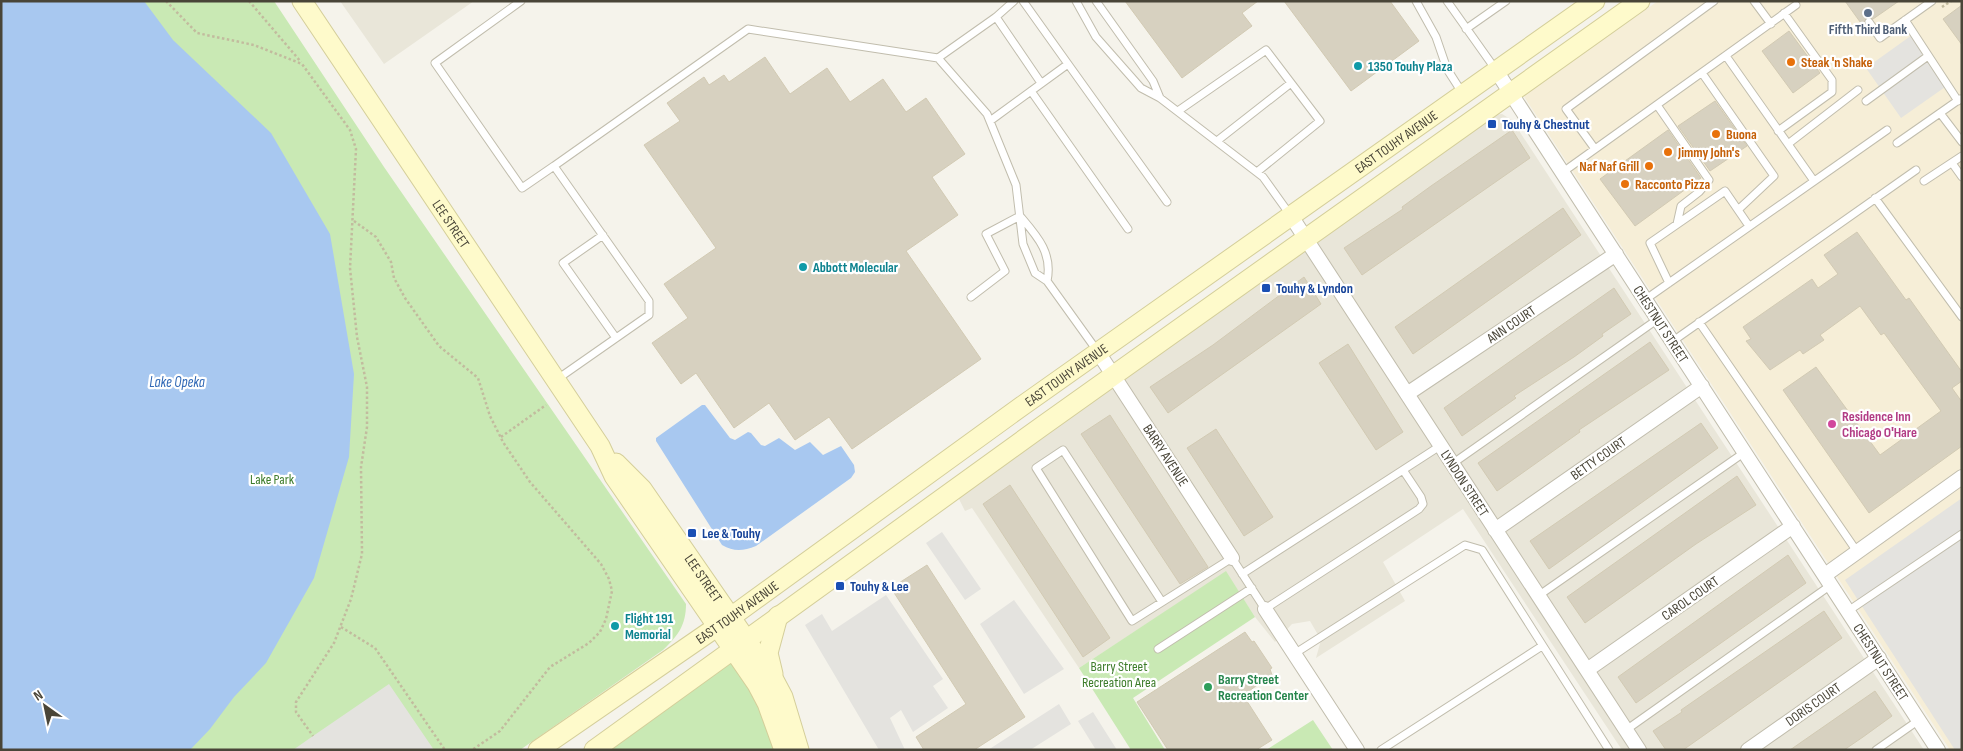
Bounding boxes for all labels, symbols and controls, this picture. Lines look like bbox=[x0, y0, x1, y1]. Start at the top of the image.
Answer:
marker: Fifth Third Bank bbox=[1862, 7, 1874, 19]
place label: Fifth Third Bank bbox=[1829, 21, 1907, 38]
place label: Steak 'n Shake bbox=[1801, 54, 1873, 71]
marker: Steak 'n Shake bbox=[1785, 56, 1797, 68]
place label: 1350 Touhy Plaza bbox=[1368, 58, 1453, 75]
marker: 1350 Touhy Plaza bbox=[1352, 60, 1364, 72]
street label: EAST TOUHY AVENUE bbox=[1352, 107, 1441, 177]
place label: Touhy & Chestnut bbox=[1502, 116, 1590, 133]
marker: Touhy & Chestnut bbox=[1486, 118, 1498, 130]
place label: Buona bbox=[1726, 126, 1757, 143]
marker: Buona bbox=[1710, 128, 1722, 140]
place label: Jimmy John's bbox=[1677, 144, 1740, 161]
marker: Jimmy John's bbox=[1662, 146, 1674, 158]
place label: Naf Naf Grill bbox=[1579, 158, 1639, 175]
marker: Naf Naf Grill bbox=[1643, 160, 1655, 172]
place label: Racconto Pizza bbox=[1635, 176, 1710, 193]
marker: Racconto Pizza bbox=[1619, 178, 1631, 190]
street label: LEE STREET bbox=[429, 197, 473, 252]
place label: Abbott Molecular bbox=[812, 259, 899, 276]
marker: Abbott Molecular bbox=[797, 261, 809, 273]
place label: Touhy & Lyndon bbox=[1276, 280, 1353, 297]
marker: Touhy & Lyndon bbox=[1260, 282, 1272, 294]
street label: CHESTNUT STREET bbox=[1629, 283, 1692, 366]
street label: ANN COURT bbox=[1483, 302, 1539, 347]
street label: EAST TOUHY AVENUE bbox=[1022, 340, 1111, 410]
water label: Lake Opeka bbox=[149, 373, 205, 392]
place label: Residence Inn Chicago O'Hare bbox=[1842, 408, 1917, 441]
marker: Residence Inn Chicago O'Hare bbox=[1826, 418, 1838, 430]
street label: BARRY AVENUE bbox=[1139, 421, 1192, 490]
street label: BETTY COURT bbox=[1567, 433, 1630, 484]
street label: LYNDON STREET bbox=[1437, 447, 1492, 520]
park label: Lake Park bbox=[250, 471, 295, 488]
place label: Lee & Touhy bbox=[702, 525, 761, 542]
marker: Lee & Touhy bbox=[686, 527, 698, 539]
street label: LEE STREET bbox=[681, 551, 726, 606]
street label: CAROL COURT bbox=[1658, 572, 1722, 624]
street label: EAST TOUHY AVENUE bbox=[693, 577, 782, 648]
place label: Touhy & Lee bbox=[850, 578, 909, 595]
marker: Touhy & Lee bbox=[834, 580, 846, 592]
place label: Flight 191 Memorial bbox=[625, 610, 674, 643]
marker: Flight 191 Memorial bbox=[609, 620, 621, 632]
street label: CHESTNUT STREET bbox=[1849, 621, 1912, 704]
park label: Barry Street Recreation Area bbox=[1082, 658, 1156, 691]
place label: Barry Street Recreation Center bbox=[1218, 671, 1309, 704]
street label: DORIS COURT bbox=[1782, 679, 1845, 730]
north arrow bbox=[20, 681, 70, 731]
marker: Barry Street Recreation Center bbox=[1202, 681, 1214, 693]
text: N bbox=[30, 686, 46, 705]

